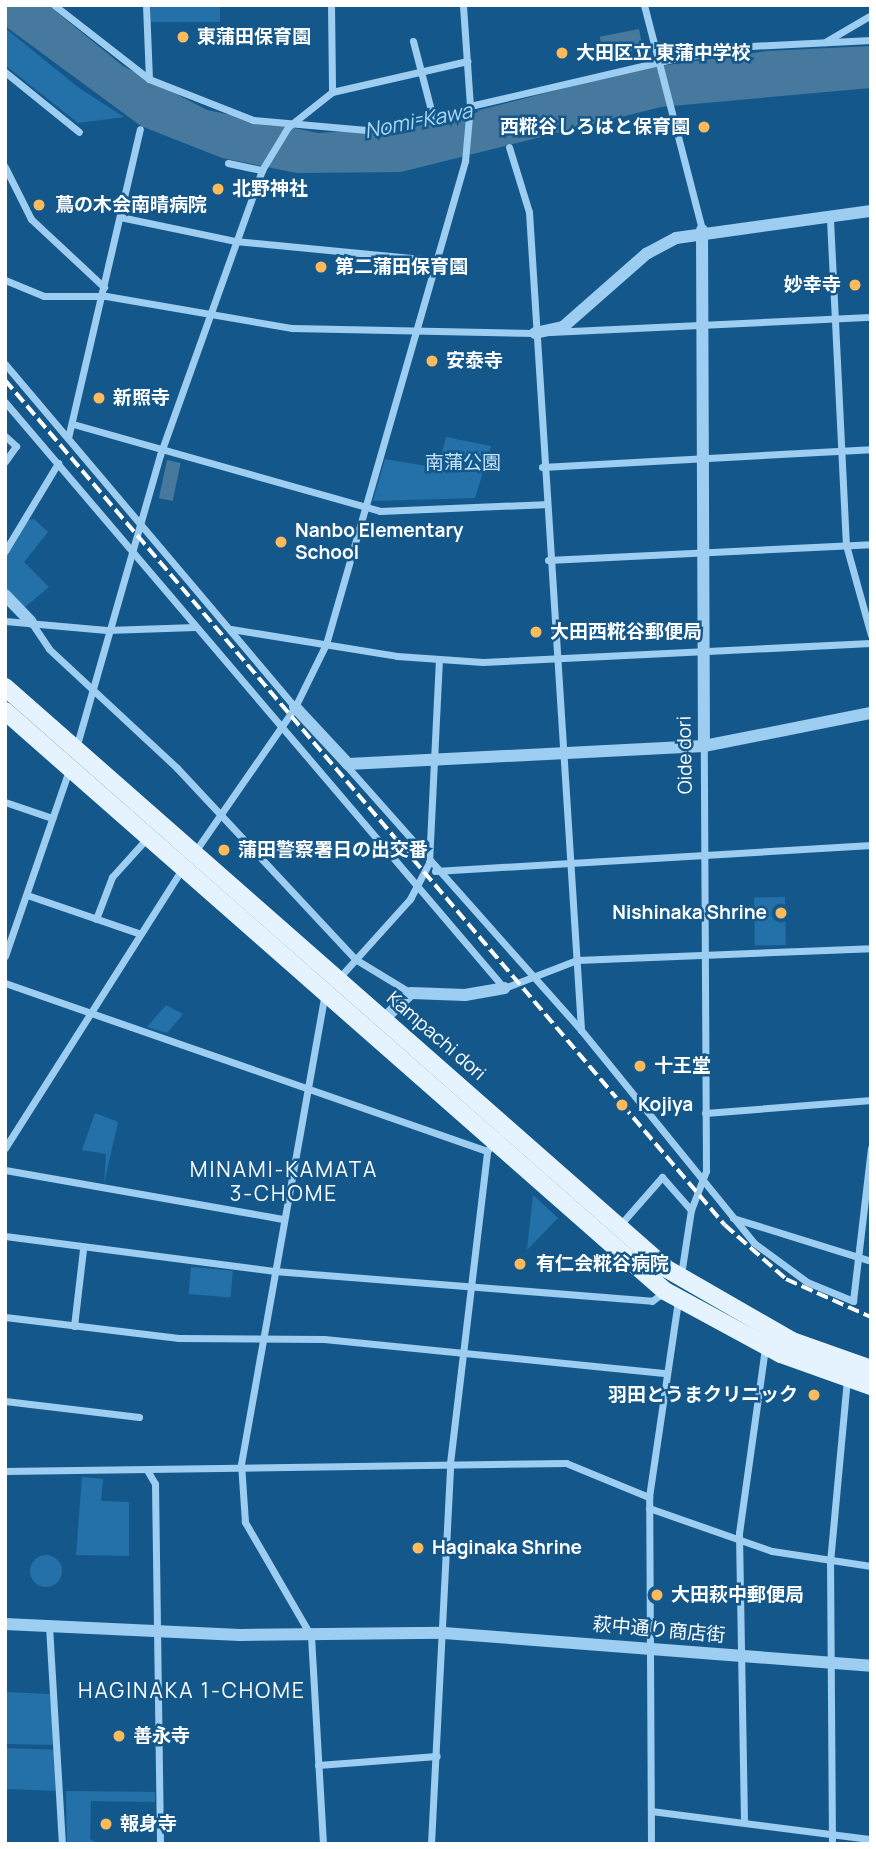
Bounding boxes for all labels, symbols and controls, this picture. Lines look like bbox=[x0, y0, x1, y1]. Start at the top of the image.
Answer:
place label: 東蒲田保育園 bbox=[197, 26, 311, 48]
marker: 東蒲田保育園 bbox=[175, 29, 191, 45]
place label: 大田区立 東蒲中学校 bbox=[576, 42, 751, 64]
marker: 大田区立 東蒲中学校 bbox=[554, 45, 570, 61]
water label: Nomi-Kawa bbox=[362, 97, 474, 143]
place label: 西糀谷しろはと保育園 bbox=[500, 116, 690, 138]
marker: 西糀谷しろはと保育園 bbox=[696, 119, 712, 135]
place label: 北野神社 bbox=[232, 178, 308, 200]
marker: 北野神社 bbox=[210, 181, 226, 197]
place label: 蔦の木会南晴病院 bbox=[55, 194, 207, 216]
marker: 蔦の木会南晴病院 bbox=[29, 195, 49, 215]
place label: 第二蒲田保育園 bbox=[335, 256, 468, 278]
marker: 第二蒲田保育園 bbox=[313, 259, 329, 275]
place label: 妙幸寺 bbox=[784, 274, 841, 296]
marker: 妙幸寺 bbox=[847, 277, 863, 293]
place label: 安泰寺 bbox=[446, 350, 503, 372]
marker: 安泰寺 bbox=[424, 353, 440, 369]
place label: 新照寺 bbox=[113, 387, 170, 409]
marker: 新照寺 bbox=[91, 390, 107, 406]
park label: 南蒲公園 bbox=[425, 452, 501, 474]
place label: Nanbo Elementary School bbox=[295, 520, 463, 564]
marker: Nanbo Elementary School bbox=[273, 534, 289, 550]
place label: 大田西糀谷郵便局 bbox=[550, 621, 702, 643]
marker: 大田西糀谷郵便局 bbox=[528, 624, 544, 640]
street label: Oide dori bbox=[673, 716, 697, 794]
place label: 蒲田警察署日の出交番 bbox=[238, 839, 428, 861]
marker: 蒲田警察署日の出交番 bbox=[216, 842, 232, 858]
place label: Nishinaka Shrine bbox=[612, 902, 767, 924]
marker: Nishinaka Shrine bbox=[773, 905, 789, 921]
street label: Kampachi dori bbox=[382, 987, 490, 1085]
place label: 十王堂 bbox=[654, 1055, 711, 1077]
marker: 十王堂 bbox=[632, 1058, 648, 1074]
place label: Kojiya bbox=[638, 1094, 693, 1116]
marker: Kojiya bbox=[612, 1095, 632, 1115]
district label: MINAMI-KAMATA 3-CHOME bbox=[191, 1156, 377, 1206]
place label: 有仁会糀谷病院 bbox=[536, 1253, 669, 1275]
marker: 有仁会糀谷病院 bbox=[510, 1254, 530, 1274]
place label: 羽田とうまクリニック bbox=[608, 1384, 798, 1406]
marker: 羽田とうまクリニック bbox=[804, 1385, 824, 1405]
place label: Haginaka Shrine bbox=[432, 1537, 582, 1559]
marker: Haginaka Shrine bbox=[410, 1540, 426, 1556]
place label: 大田萩中郵便局 bbox=[671, 1584, 804, 1606]
marker: 大田萩中郵便局 bbox=[649, 1587, 665, 1603]
street label: 萩中通り商店街 bbox=[592, 1613, 726, 1647]
district label: HAGINAKA 1-CHOME bbox=[80, 1677, 304, 1703]
place label: 善永寺 bbox=[133, 1725, 190, 1747]
marker: 善永寺 bbox=[111, 1728, 127, 1744]
place label: 報身寺 bbox=[120, 1813, 177, 1835]
marker: 報身寺 bbox=[98, 1816, 114, 1832]

